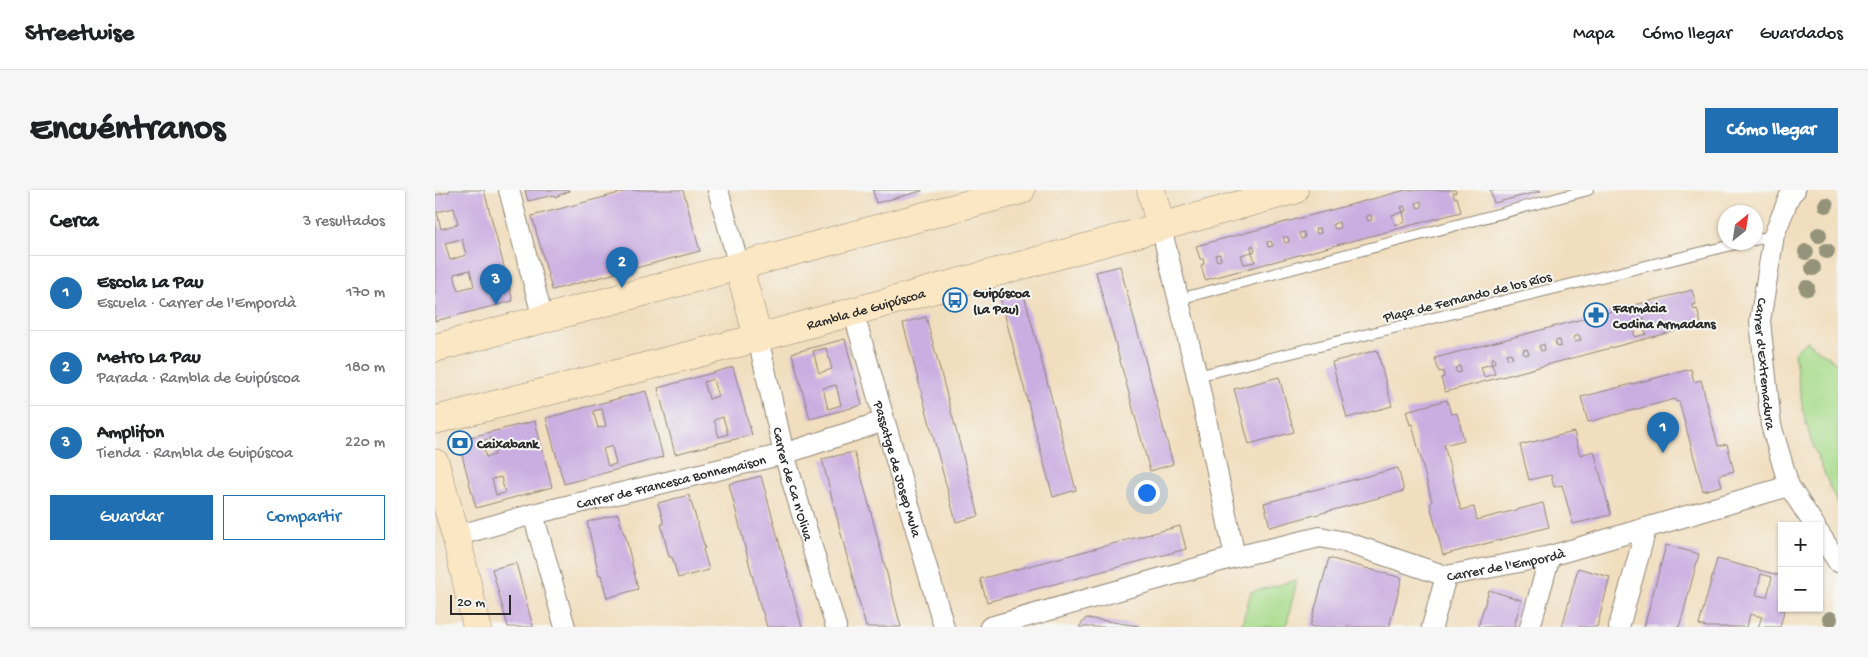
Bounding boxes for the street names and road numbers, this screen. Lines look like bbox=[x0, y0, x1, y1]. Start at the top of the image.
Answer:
street label: Plaça de Fernando de los Ríos bbox=[1381, 269, 1554, 328]
street label: Rambla de Guipúscoa bbox=[805, 286, 929, 335]
street label: Carrer d'Extremadura bbox=[1749, 296, 1778, 433]
street label: Passatge de Josep Mula bbox=[868, 398, 924, 541]
street label: Carrer de Ca n'Oliva bbox=[767, 426, 816, 544]
street label: Carrer de Francesca Bonnemaison bbox=[575, 453, 768, 514]
street label: Carrer de l'Empordà bbox=[1446, 546, 1569, 587]

